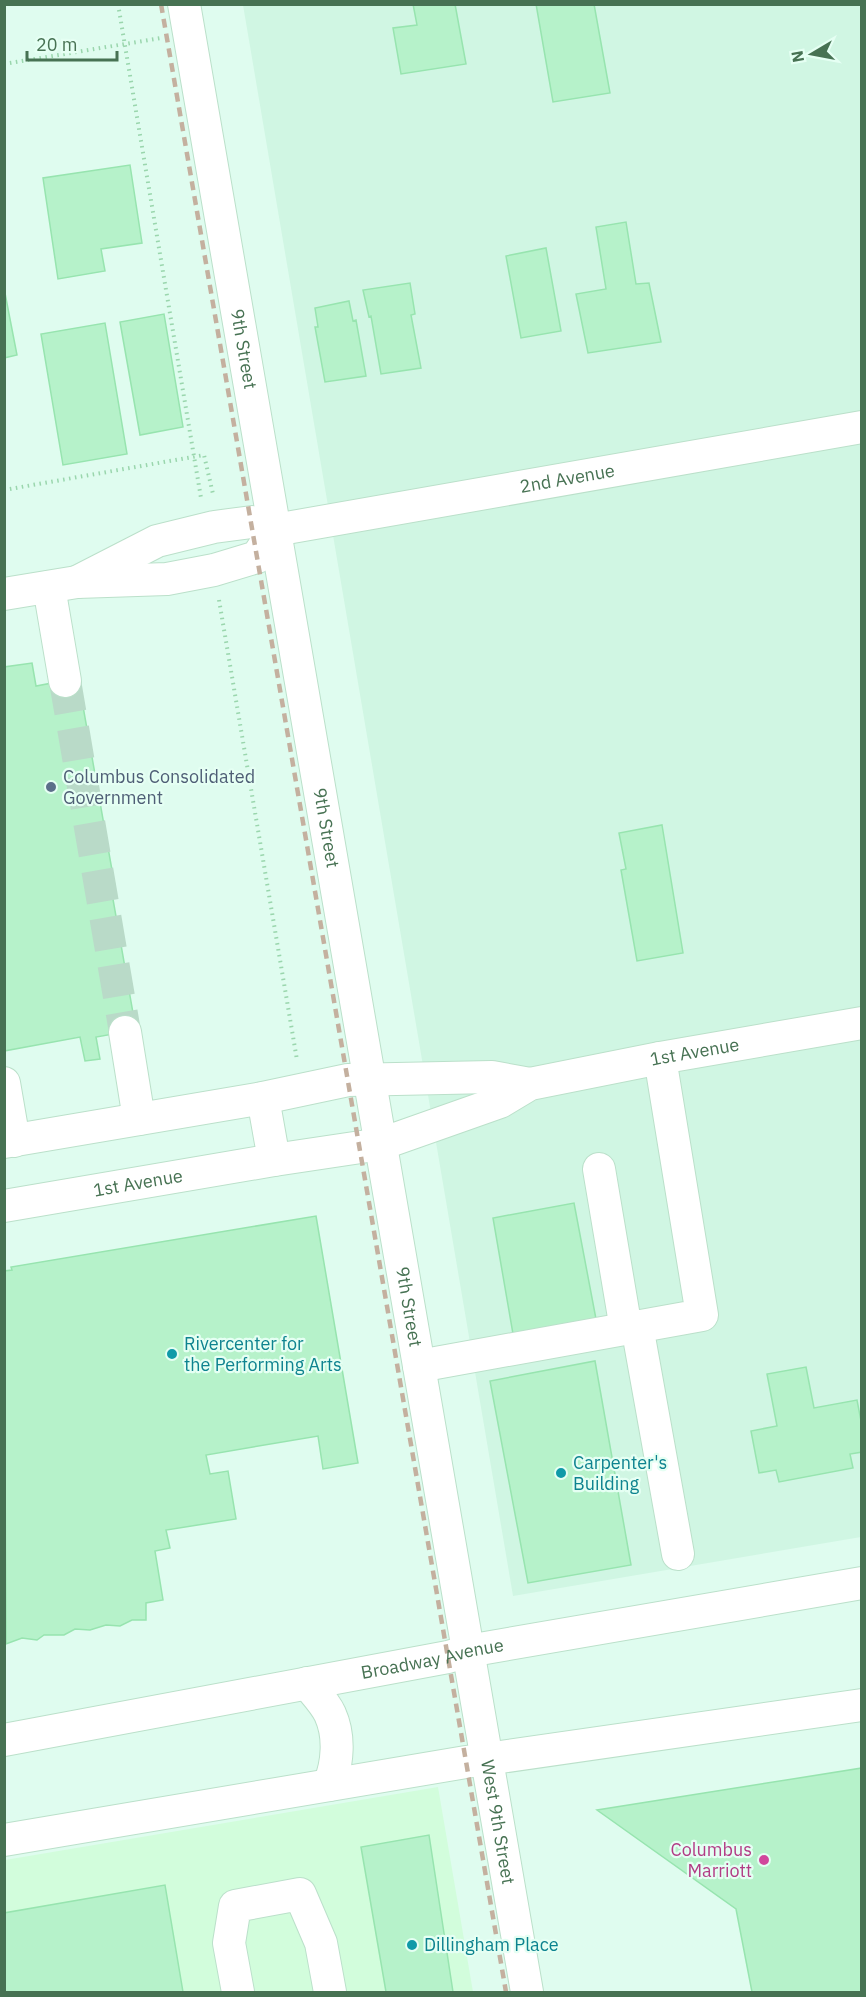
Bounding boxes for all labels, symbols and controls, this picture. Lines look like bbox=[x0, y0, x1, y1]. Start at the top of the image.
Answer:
scale bar bbox=[27, 24, 117, 62]
north arrow bbox=[782, 24, 842, 84]
text: 20 m bbox=[36, 33, 78, 56]
text: N bbox=[786, 49, 808, 64]
street label: 9th Street bbox=[226, 307, 262, 391]
street label: 2nd Avenue bbox=[518, 459, 617, 498]
place label: Columbus Consolidated Government bbox=[63, 765, 255, 809]
marker: Columbus Consolidated Government bbox=[44, 780, 58, 794]
street label: 9th Street bbox=[308, 786, 345, 870]
street label: 1st Avenue bbox=[648, 1032, 741, 1071]
street label: 1st Avenue bbox=[92, 1164, 184, 1202]
street label: 9th Street bbox=[391, 1265, 427, 1349]
place label: Rivercenter for the Performing Arts bbox=[184, 1332, 342, 1376]
marker: Rivercenter for the Performing Arts bbox=[165, 1347, 179, 1361]
place label: Carpenter's Building bbox=[573, 1451, 667, 1495]
marker: Carpenter's Building bbox=[554, 1466, 568, 1480]
street label: Broadway Avenue bbox=[359, 1633, 505, 1684]
street label: West 9th Street bbox=[476, 1758, 520, 1886]
place label: Columbus Marriott bbox=[670, 1838, 752, 1882]
marker: Columbus Marriott bbox=[757, 1853, 771, 1867]
place label: Dillingham Place bbox=[424, 1933, 559, 1956]
marker: Dillingham Place bbox=[405, 1938, 419, 1952]

